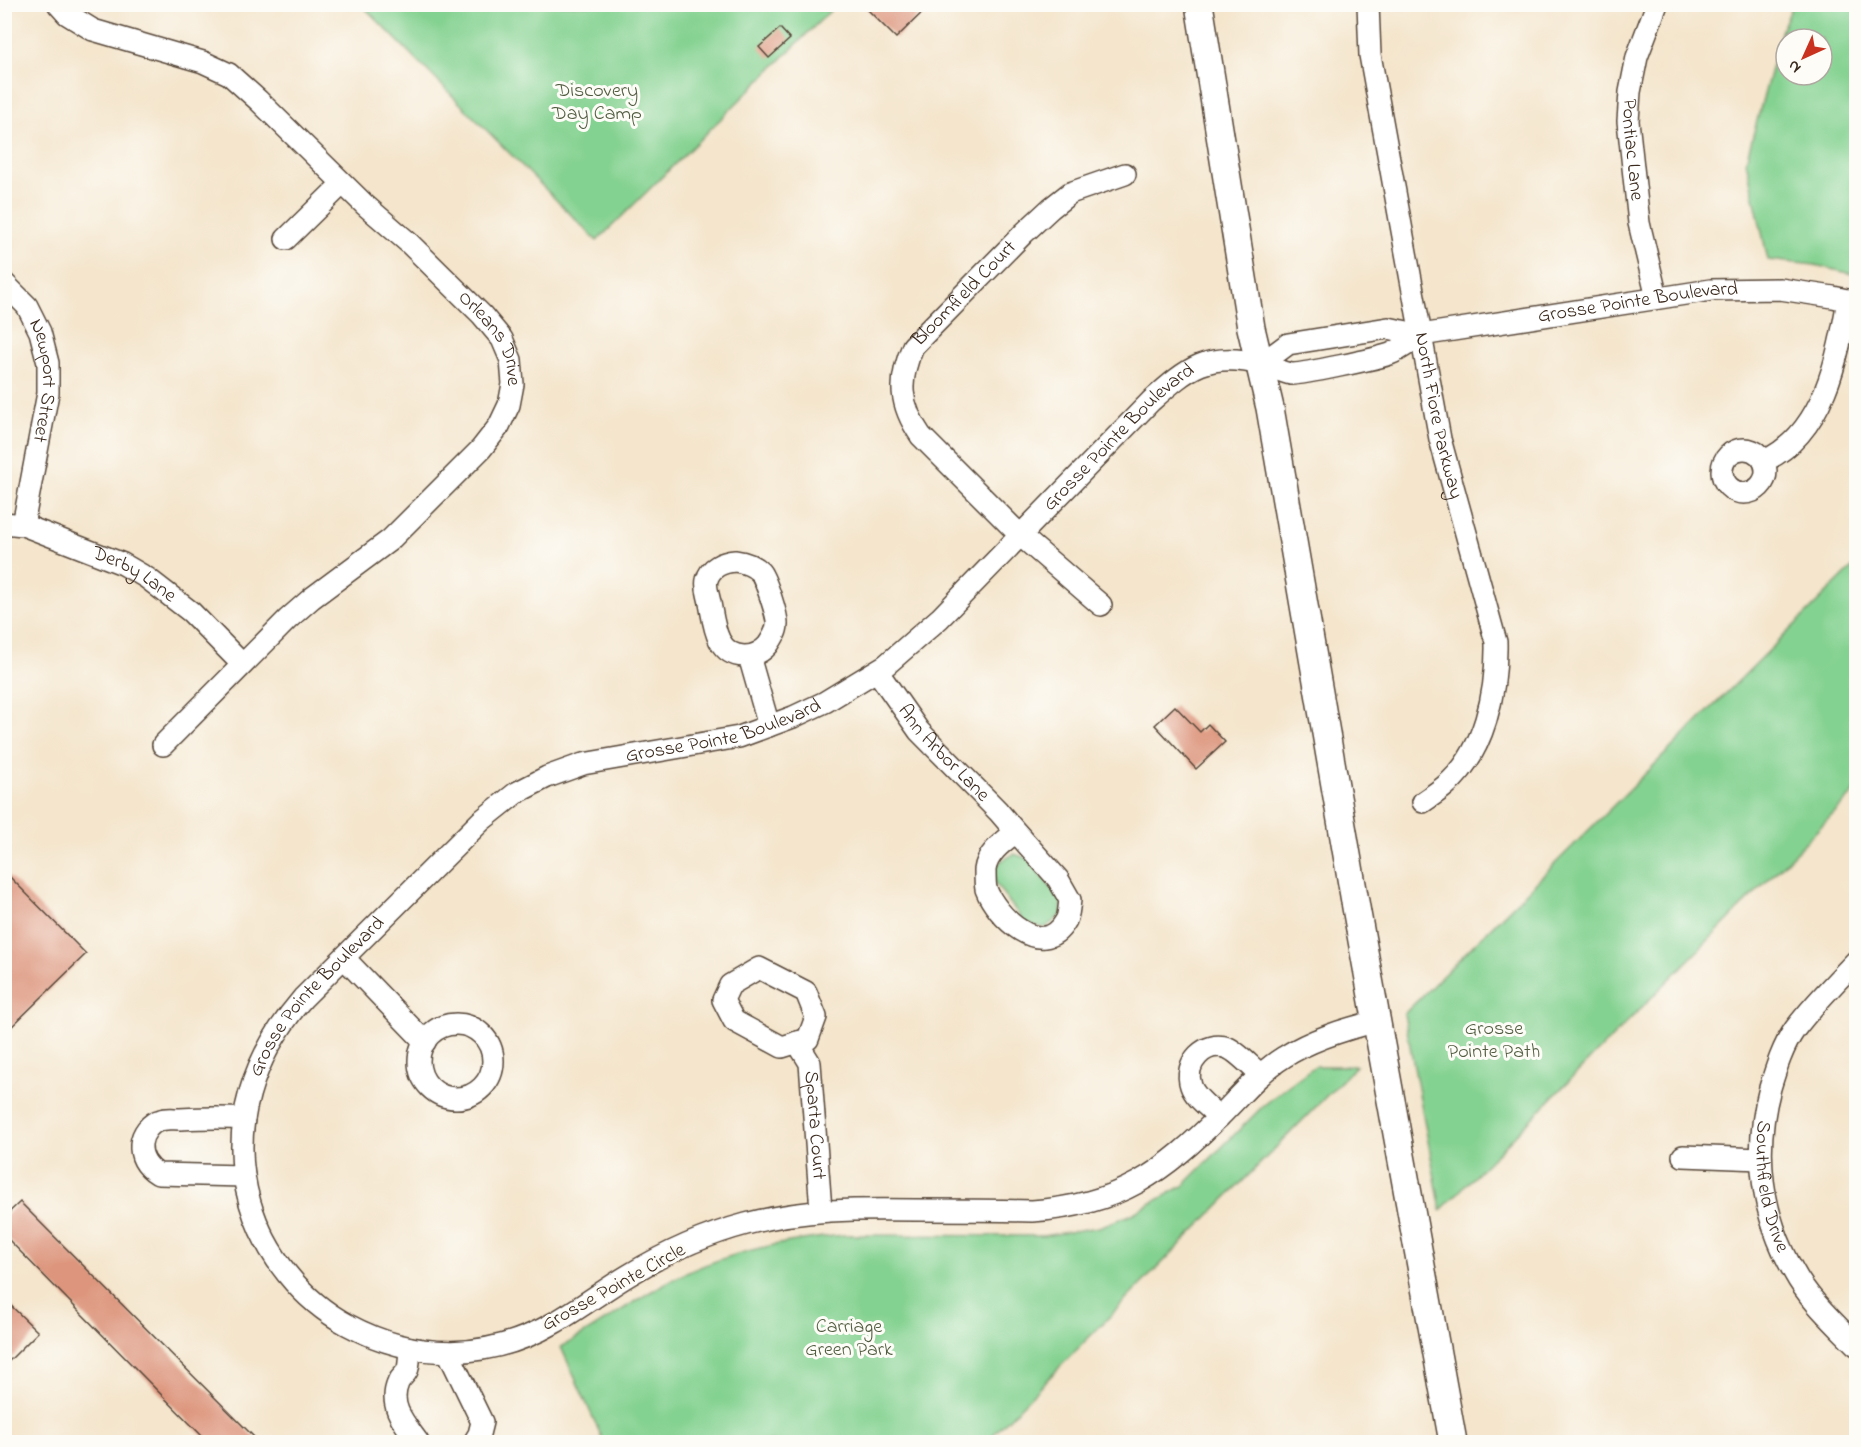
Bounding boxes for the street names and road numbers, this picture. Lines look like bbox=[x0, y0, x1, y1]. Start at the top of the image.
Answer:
street label: Pontiac Lane bbox=[1613, 97, 1651, 202]
street label: Bloomfield Court bbox=[905, 234, 1024, 354]
street label: Grosse Pointe Boulevard bbox=[1536, 275, 1738, 331]
street label: Orleans Drive bbox=[451, 284, 528, 387]
street label: Newport Street bbox=[21, 314, 63, 445]
street label: North Fiore Parkway bbox=[1406, 330, 1470, 502]
street label: Grosse Pointe Boulevard bbox=[1036, 356, 1200, 518]
street label: Derby Lane bbox=[87, 538, 182, 610]
street label: Grosse Pointe Boulevard bbox=[623, 691, 826, 771]
street label: Ann Arbor Lane bbox=[890, 698, 996, 809]
street label: Grosse Pointe Boulevard bbox=[242, 910, 392, 1081]
street label: Sparta Court bbox=[796, 1070, 833, 1181]
street label: Southfield Drive bbox=[1747, 1119, 1797, 1257]
street label: Grosse Pointe Circle bbox=[537, 1236, 691, 1340]

